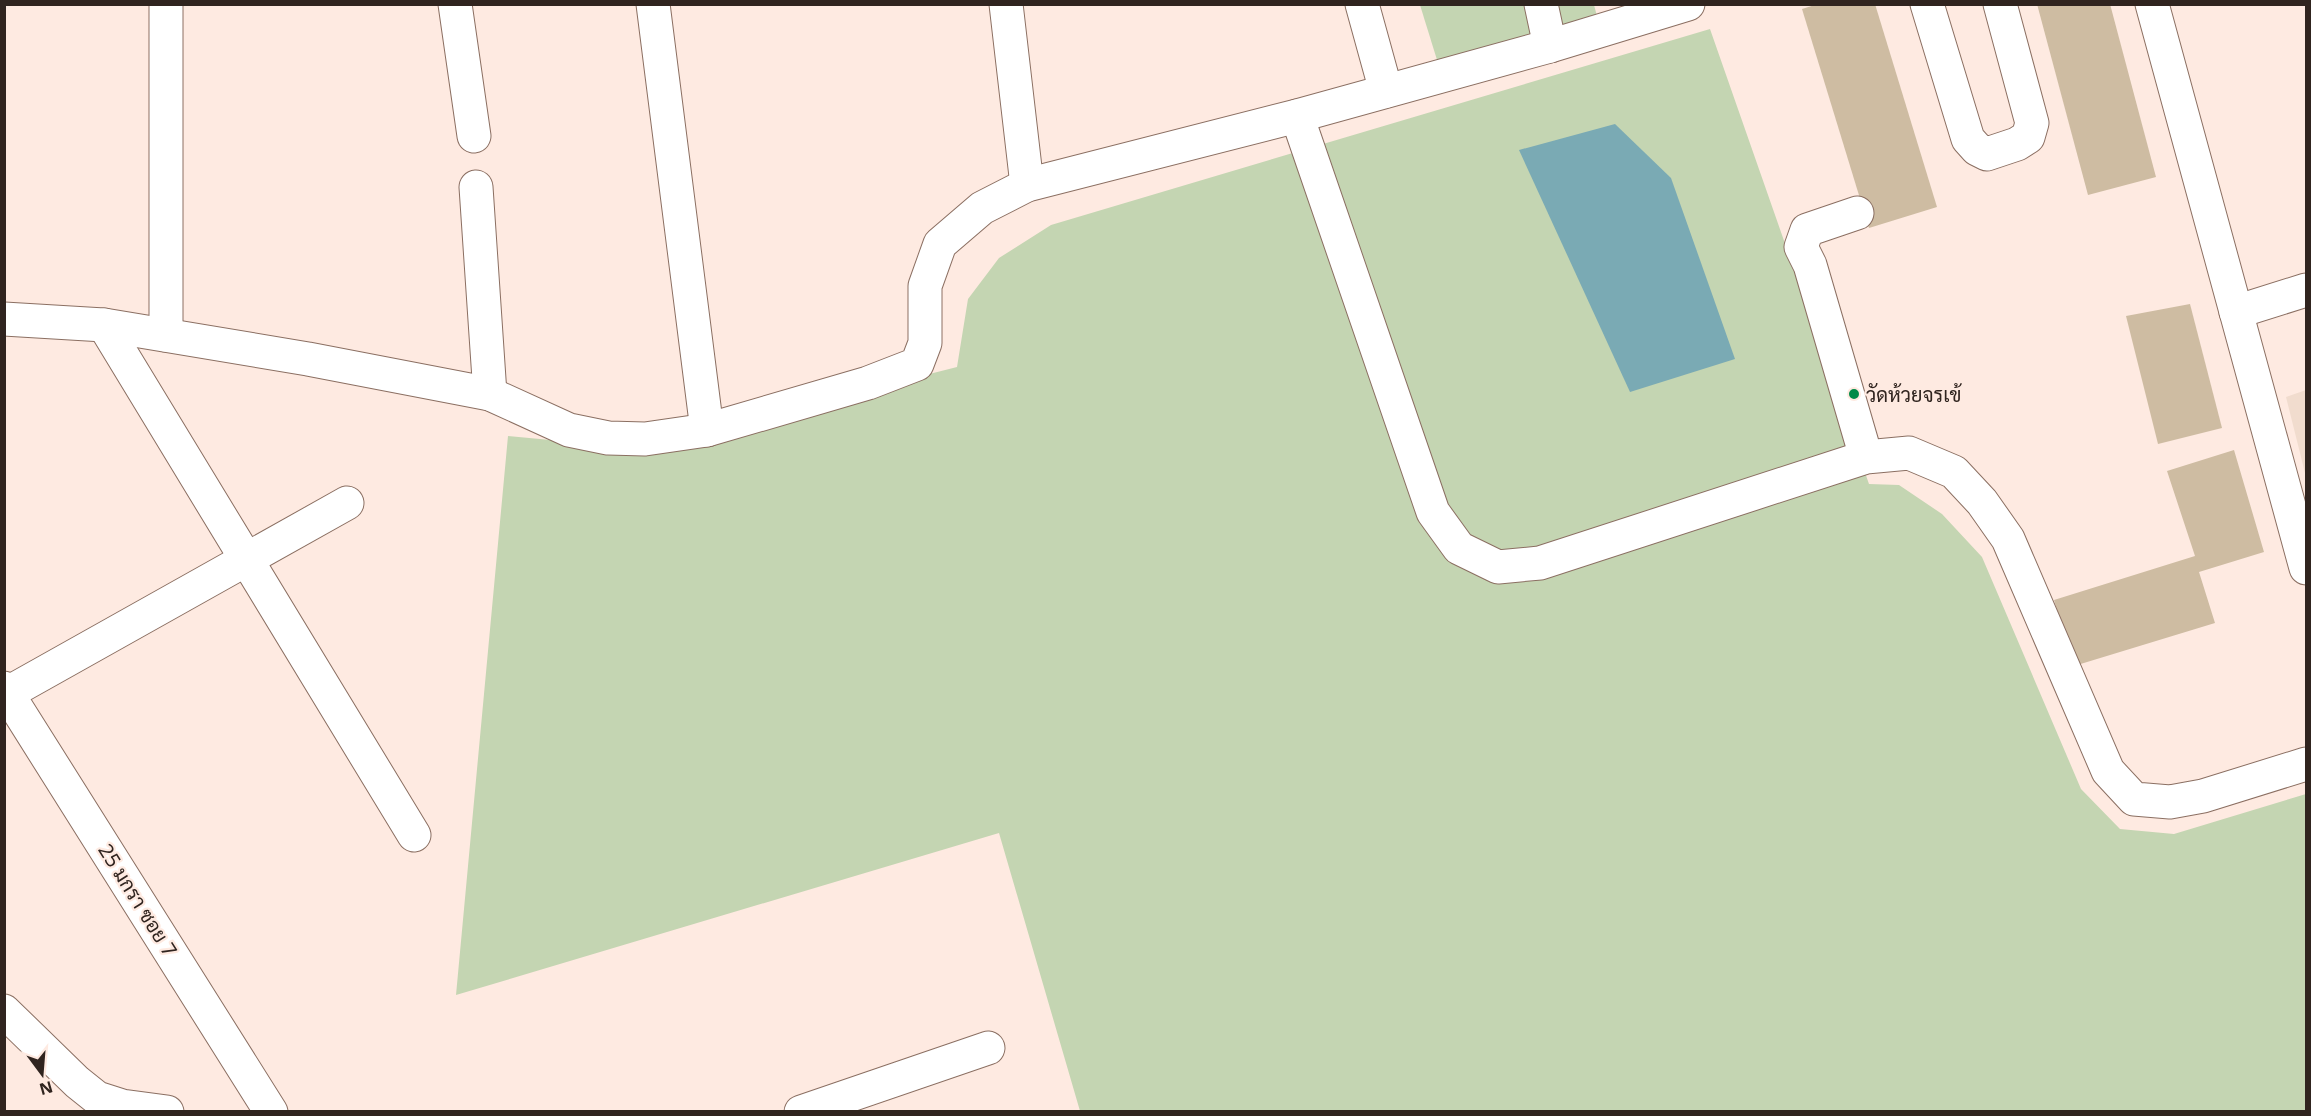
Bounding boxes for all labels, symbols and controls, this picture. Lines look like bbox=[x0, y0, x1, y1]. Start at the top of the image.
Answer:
place label: วัดห้วยจรเข้ bbox=[1866, 381, 1962, 408]
marker: วัดห้วยจรเข้ bbox=[1847, 387, 1861, 401]
street label: 25 มกรา ซอย 7 bbox=[92, 838, 184, 962]
north arrow bbox=[12, 1044, 72, 1104]
text: N bbox=[37, 1076, 55, 1101]

